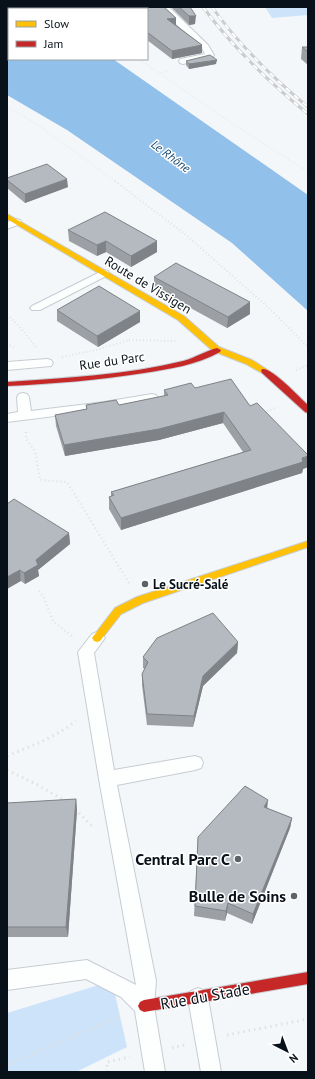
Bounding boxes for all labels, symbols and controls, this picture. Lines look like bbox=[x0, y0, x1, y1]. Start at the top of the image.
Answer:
legend bbox=[8, 8, 148, 60]
text: Slow bbox=[44, 16, 69, 31]
text: Jam bbox=[43, 36, 63, 51]
water label: Le Rhône bbox=[148, 136, 194, 176]
street label: Route de Vissigen bbox=[102, 252, 194, 318]
street label: Rue du Parc bbox=[78, 348, 146, 374]
place label: Le Sucré-Salé bbox=[153, 576, 229, 593]
marker: Le Sucré-Salé bbox=[140, 579, 150, 589]
place label: Central Parc C bbox=[135, 849, 230, 869]
marker: Central Parc C bbox=[233, 854, 243, 864]
place label: Bulle de Soins bbox=[189, 886, 286, 906]
marker: Bulle de Soins bbox=[289, 891, 299, 901]
street label: Rue du Stade bbox=[159, 978, 251, 1014]
north arrow bbox=[267, 1031, 307, 1071]
text: N bbox=[286, 1051, 301, 1066]

